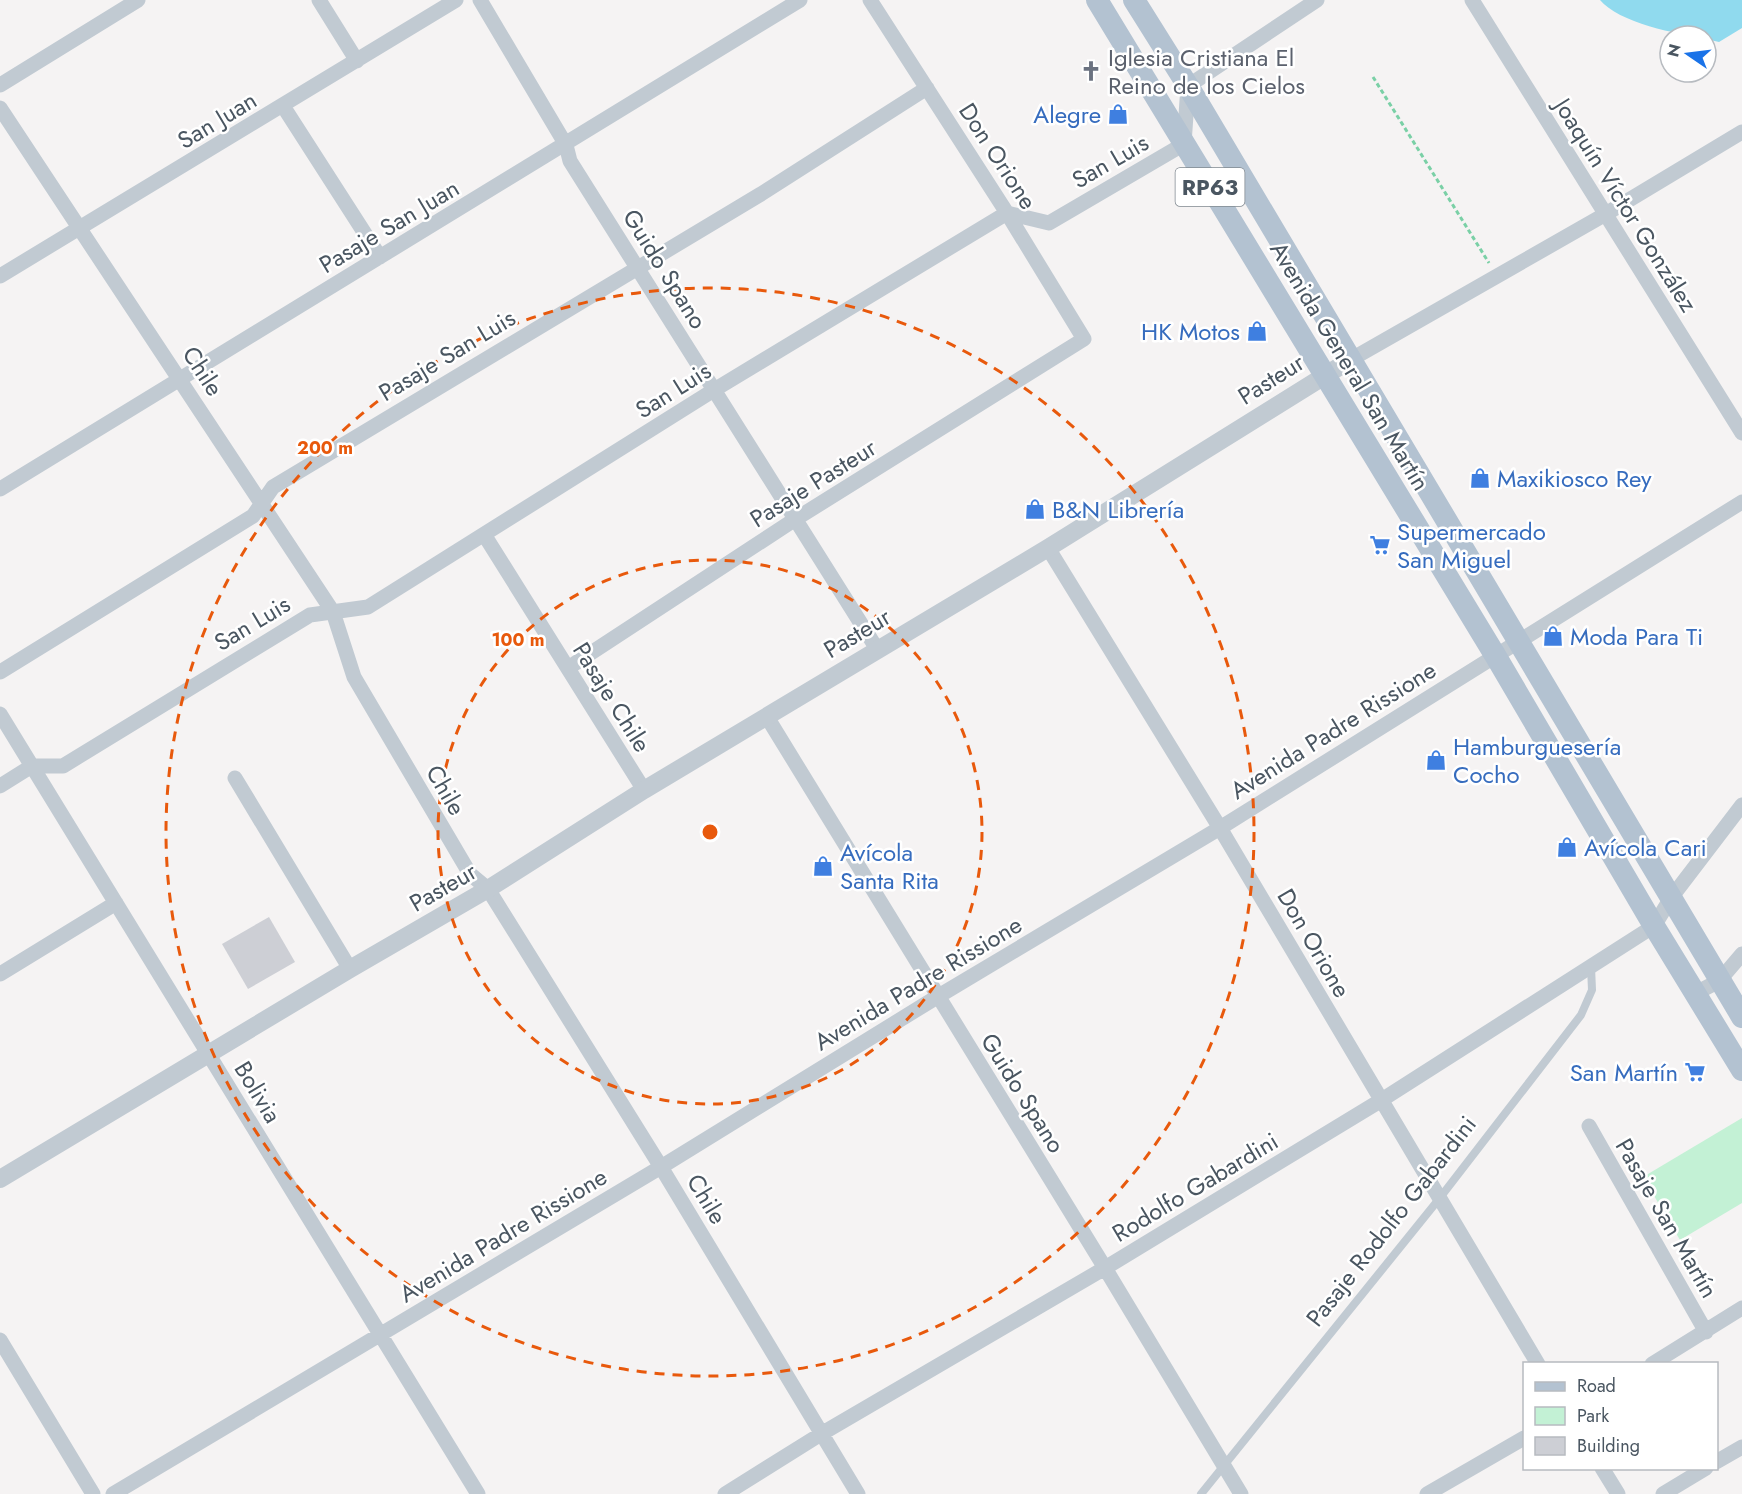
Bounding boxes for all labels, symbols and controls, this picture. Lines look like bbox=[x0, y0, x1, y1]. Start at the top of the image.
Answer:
north arrow bbox=[1658, 24, 1718, 84]
place label: Iglesia Cristiana El Reino de los Cielos bbox=[1108, 40, 1305, 103]
text: N bbox=[1661, 42, 1687, 59]
church icon: Iglesia Cristiana El Reino de los Cielos bbox=[1079, 59, 1103, 83]
street label: San Juan bbox=[171, 83, 263, 157]
street label: Joaquín Víctor González bbox=[1544, 89, 1706, 319]
street label: Don Orione bbox=[950, 96, 1046, 216]
place label: Alegre bbox=[1033, 97, 1101, 132]
shop icon: Alegre bbox=[1106, 102, 1130, 126]
street label: San Luis bbox=[1065, 125, 1155, 197]
road number: RP63 bbox=[1176, 168, 1244, 206]
street label: Pasaje San Juan bbox=[312, 170, 466, 282]
street label: Guido Spano bbox=[614, 202, 716, 336]
street label: Avenida General San Martín bbox=[1262, 235, 1438, 497]
street label: Pasaje San Luis bbox=[372, 300, 522, 410]
place label: HK Motos bbox=[1141, 314, 1240, 349]
shop icon: HK Motos bbox=[1245, 319, 1269, 343]
street label: Chile bbox=[174, 339, 232, 403]
street label: Pasteur bbox=[1231, 345, 1312, 413]
street label: San Luis bbox=[628, 353, 718, 427]
street label: Pasaje Pasteur bbox=[743, 430, 884, 536]
text: 200 m bbox=[297, 435, 353, 461]
place label: Maxikiosco Rey bbox=[1497, 461, 1652, 496]
shop icon: Maxikiosco Rey bbox=[1468, 466, 1492, 490]
place label: B&N Librería bbox=[1052, 492, 1184, 527]
shop icon: B&N Librería bbox=[1023, 497, 1047, 521]
place label: Supermercado San Miguel bbox=[1397, 514, 1546, 577]
supermarket icon: Supermercado San Miguel bbox=[1368, 533, 1392, 557]
street label: San Luis bbox=[207, 587, 297, 659]
street label: Pasteur bbox=[817, 599, 898, 667]
place label: Moda Para Ti bbox=[1570, 619, 1703, 654]
shop icon: Moda Para Ti bbox=[1541, 624, 1565, 648]
text: 100 m bbox=[491, 627, 545, 653]
street label: Pasaje Chile bbox=[564, 635, 660, 759]
street label: Avenida Padre Rissione bbox=[1223, 652, 1443, 808]
place label: Hamburguesería Cocho bbox=[1453, 729, 1621, 792]
shop icon: Hamburguesería Cocho bbox=[1424, 748, 1448, 772]
street label: Chile bbox=[418, 758, 474, 822]
centre of rings bbox=[700, 822, 720, 842]
place label: Avícola Cari bbox=[1584, 830, 1707, 865]
place label: Avícola Santa Rita bbox=[840, 835, 939, 898]
shop icon: Avícola Cari bbox=[1555, 835, 1579, 859]
street label: Pasteur bbox=[403, 853, 484, 920]
shop icon: Avícola Santa Rita bbox=[811, 854, 835, 878]
street label: Don Orione bbox=[1269, 882, 1359, 1004]
street label: Avenida Padre Rissione bbox=[807, 907, 1029, 1059]
street label: Guido Spano bbox=[972, 1026, 1074, 1160]
street label: Bolivia bbox=[226, 1054, 290, 1130]
place label: San Martín bbox=[1570, 1055, 1678, 1090]
supermarket icon: San Martín bbox=[1683, 1060, 1707, 1084]
street label: Pasaje Rodolfo Gabardini bbox=[1297, 1108, 1485, 1334]
street label: Rodolfo Gabardini bbox=[1105, 1123, 1285, 1251]
street label: Pasaje San Martín bbox=[1607, 1132, 1727, 1304]
street label: Avenida Padre Rissione bbox=[392, 1159, 614, 1311]
street label: Chile bbox=[678, 1167, 736, 1231]
legend bbox=[1523, 1362, 1718, 1470]
text: Road bbox=[1577, 1373, 1616, 1399]
text: Park bbox=[1577, 1403, 1609, 1429]
text: Building bbox=[1577, 1433, 1640, 1459]

